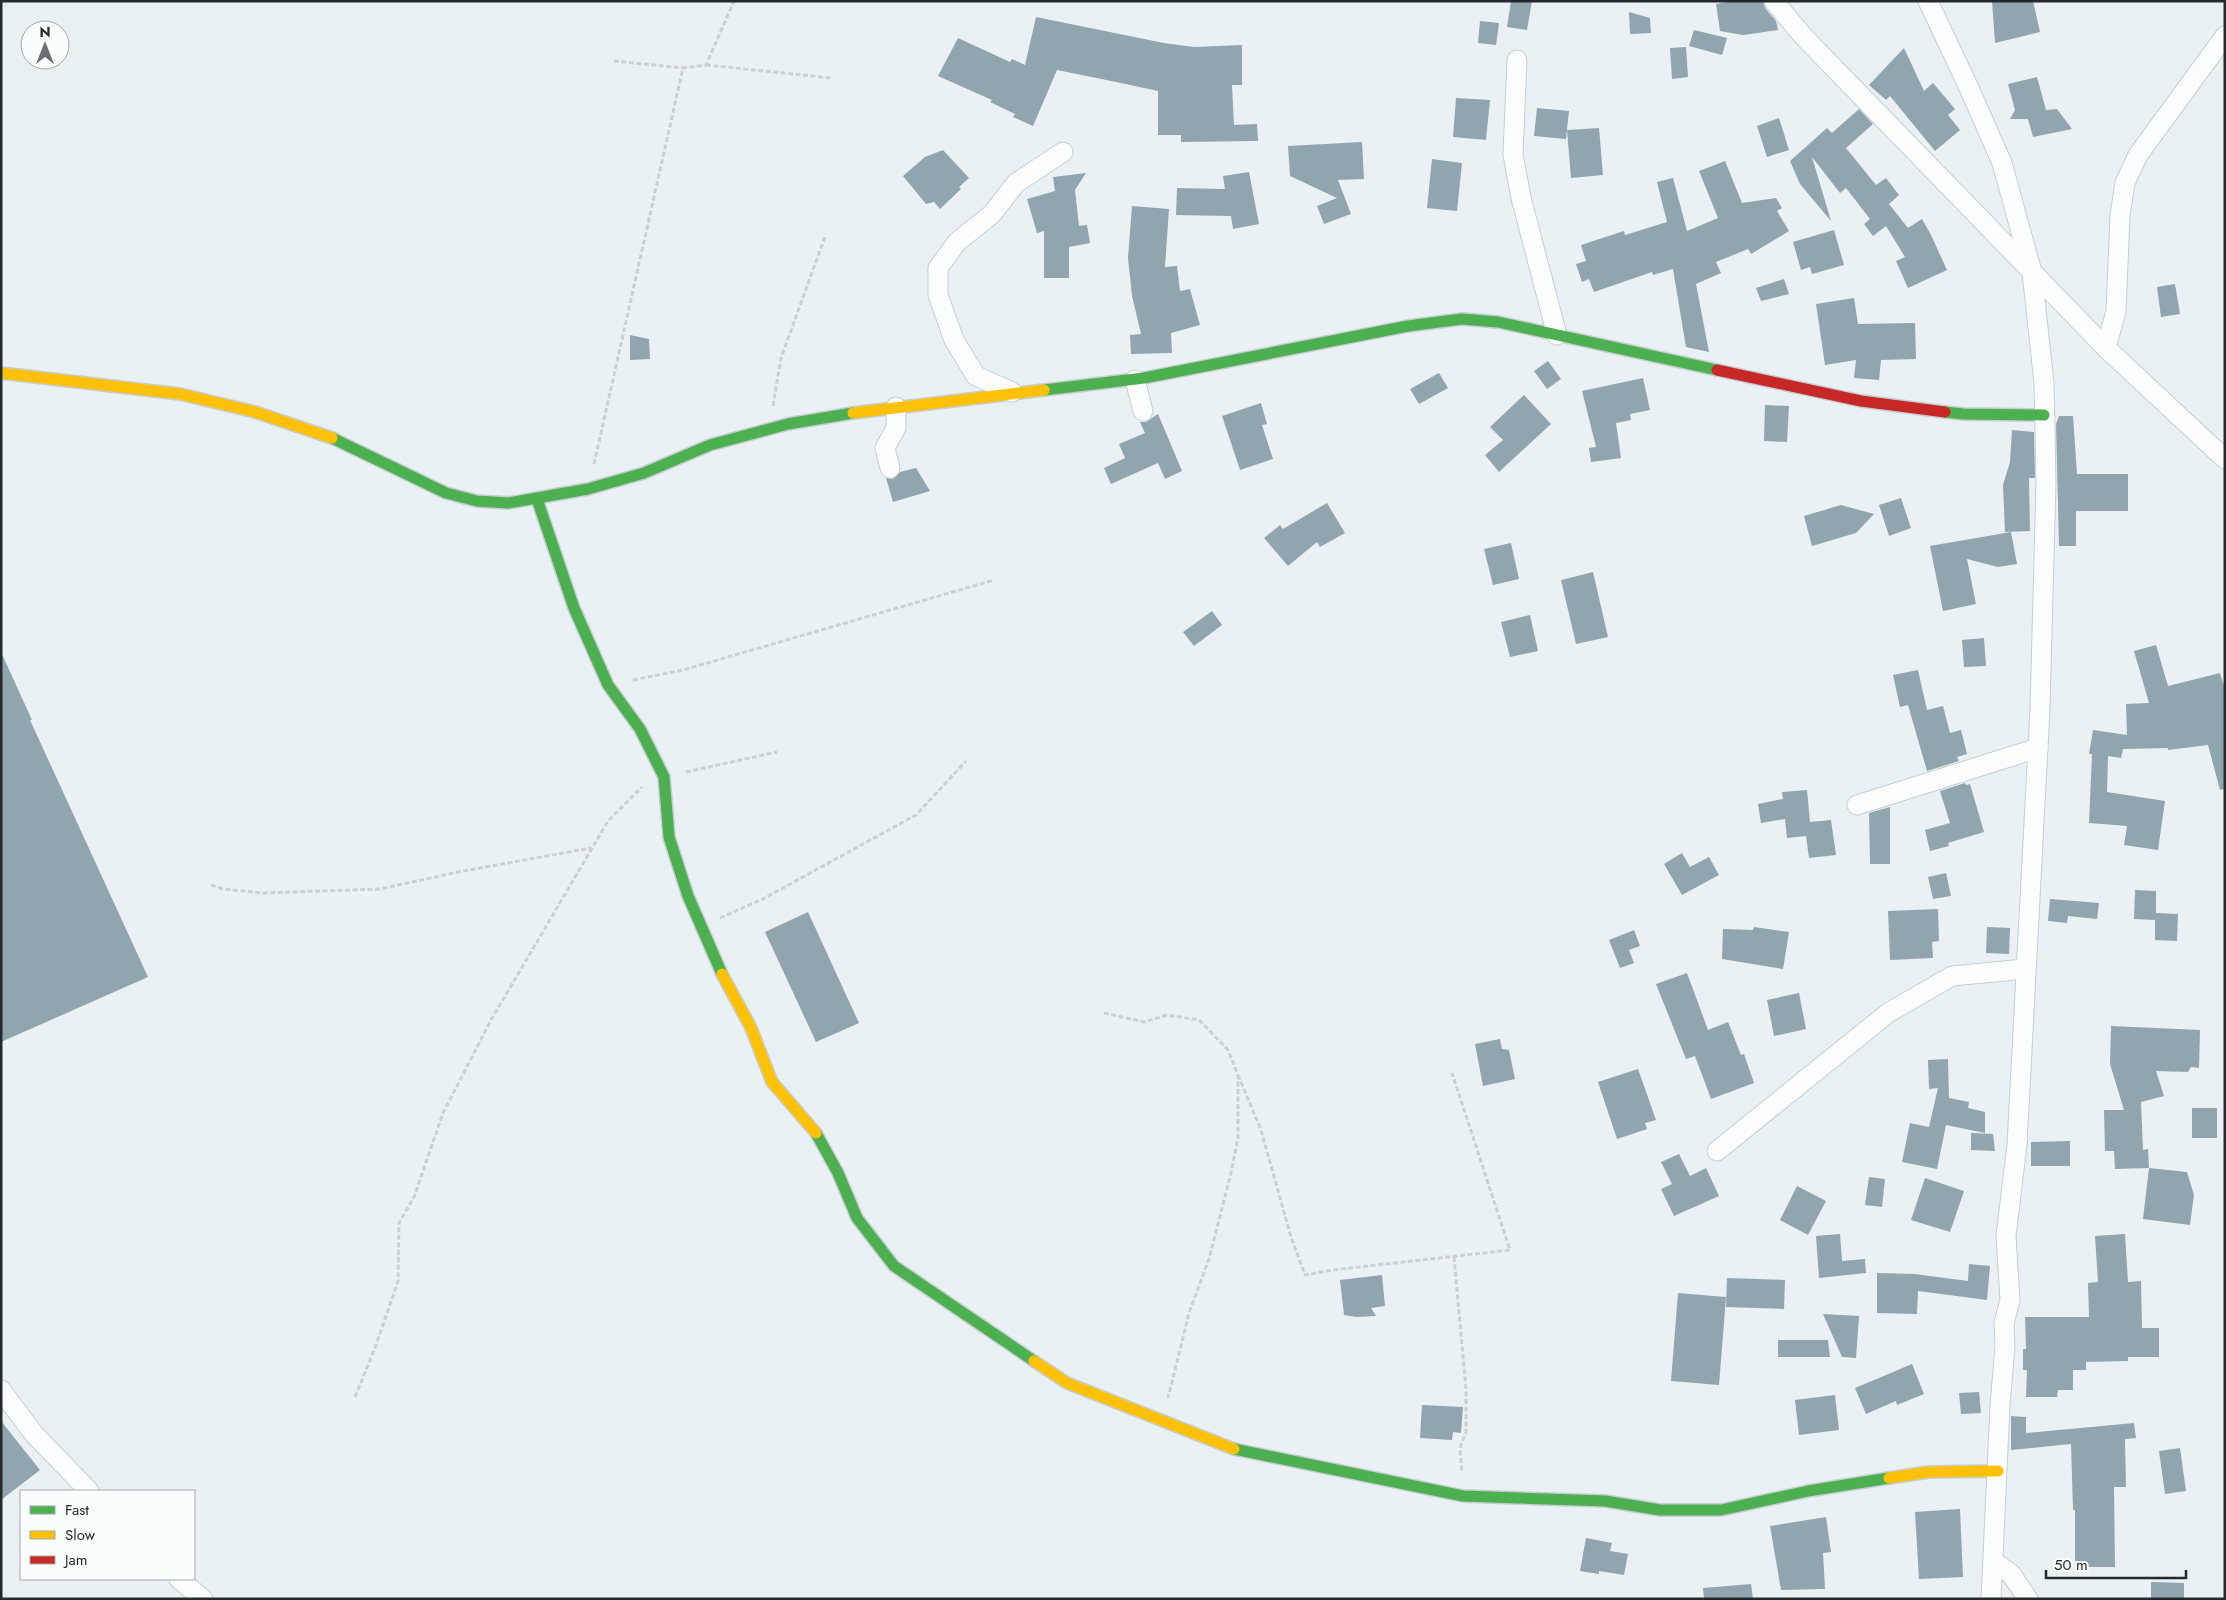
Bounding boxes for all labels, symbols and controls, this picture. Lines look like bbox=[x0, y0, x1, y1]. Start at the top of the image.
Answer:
north arrow bbox=[20, 20, 70, 70]
text: N bbox=[39, 22, 51, 42]
legend bbox=[20, 1490, 195, 1580]
text: Fast bbox=[65, 1499, 89, 1521]
text: Slow bbox=[65, 1524, 96, 1546]
scale bar bbox=[2046, 1548, 2186, 1580]
text: Jam bbox=[63, 1549, 88, 1571]
text: 50 m bbox=[2054, 1554, 2088, 1576]

